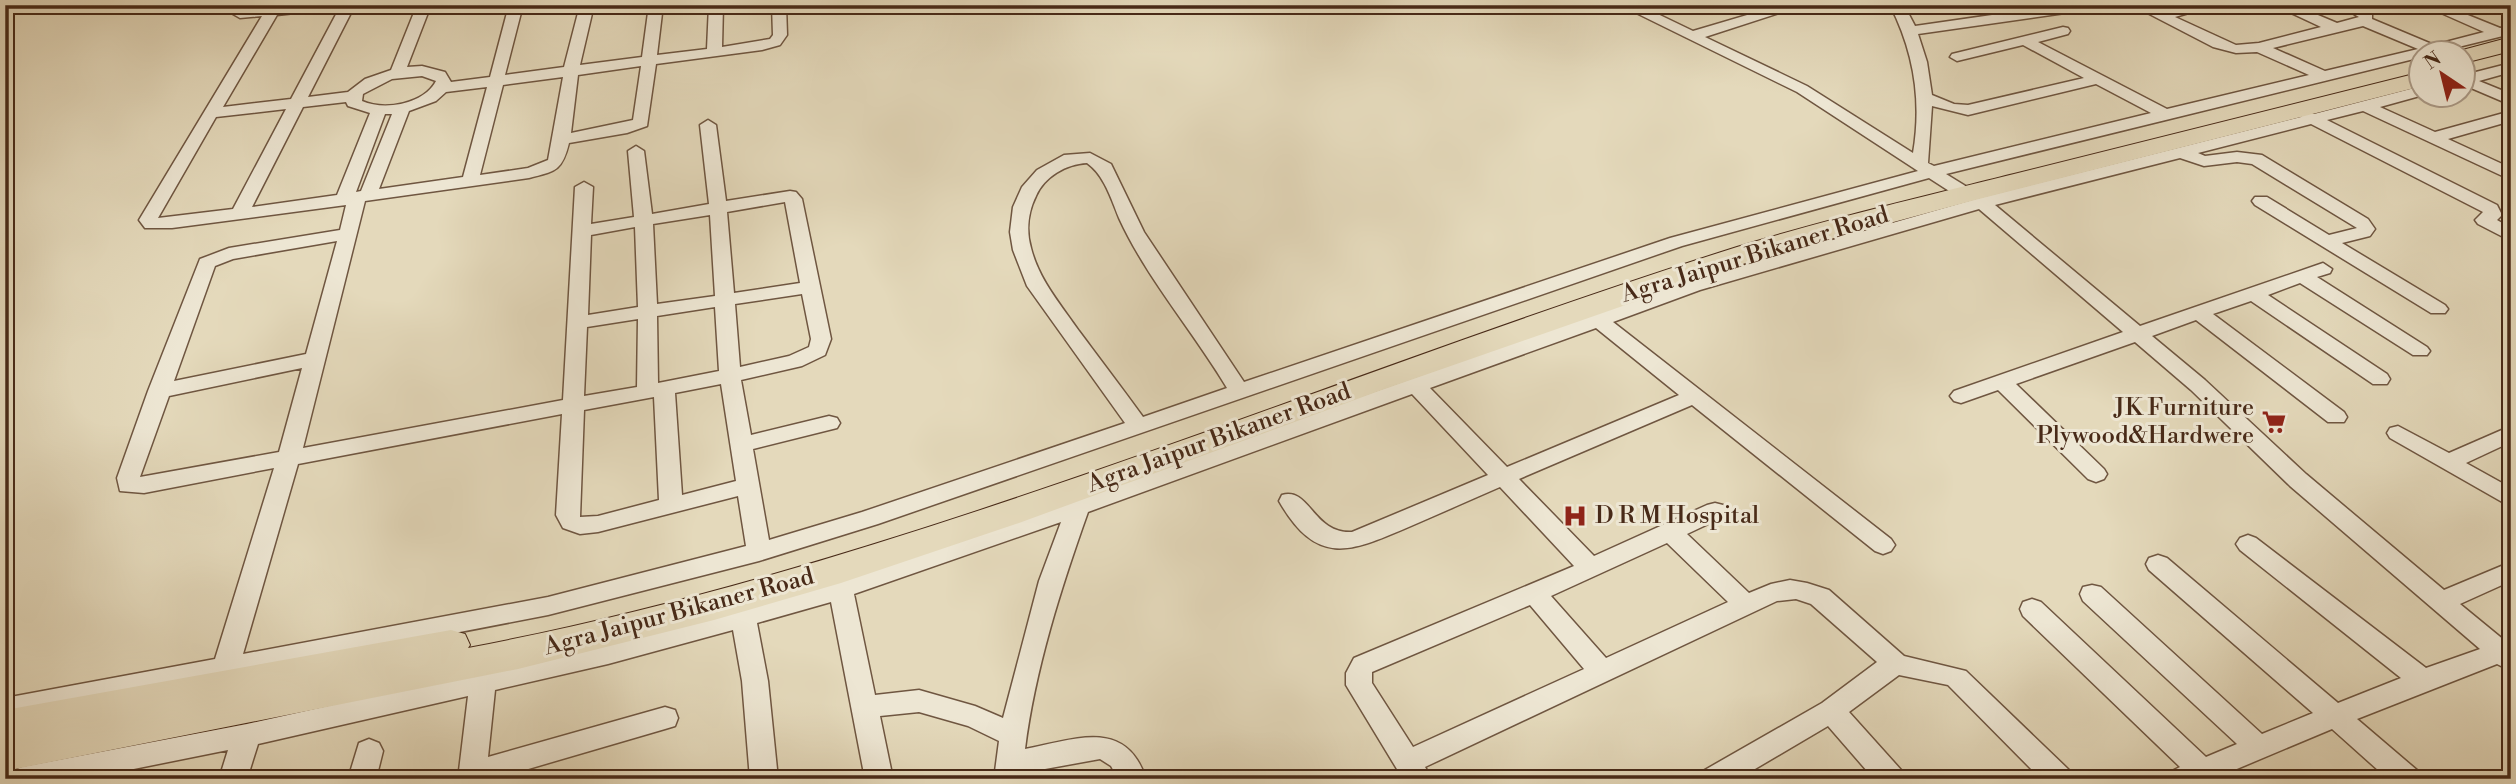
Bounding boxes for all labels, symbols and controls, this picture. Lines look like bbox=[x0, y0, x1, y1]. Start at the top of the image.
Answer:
north arrow bbox=[2408, 38, 2478, 108]
text: N bbox=[2420, 47, 2446, 75]
street label: Agra Jaipur Bikaner Road bbox=[1617, 200, 1893, 310]
street label: Agra Jaipur Bikaner Road bbox=[1082, 376, 1355, 500]
place label: JK Furniture Plywood&Hardwere bbox=[2036, 393, 2254, 451]
supermarket icon: JK Furniture Plywood&Hardwere bbox=[2260, 408, 2288, 436]
place label: D R M Hospital bbox=[1595, 501, 1759, 531]
hospital icon: D R M Hospital bbox=[1561, 502, 1589, 530]
street label: Agra Jaipur Bikaner Road bbox=[540, 561, 818, 663]

